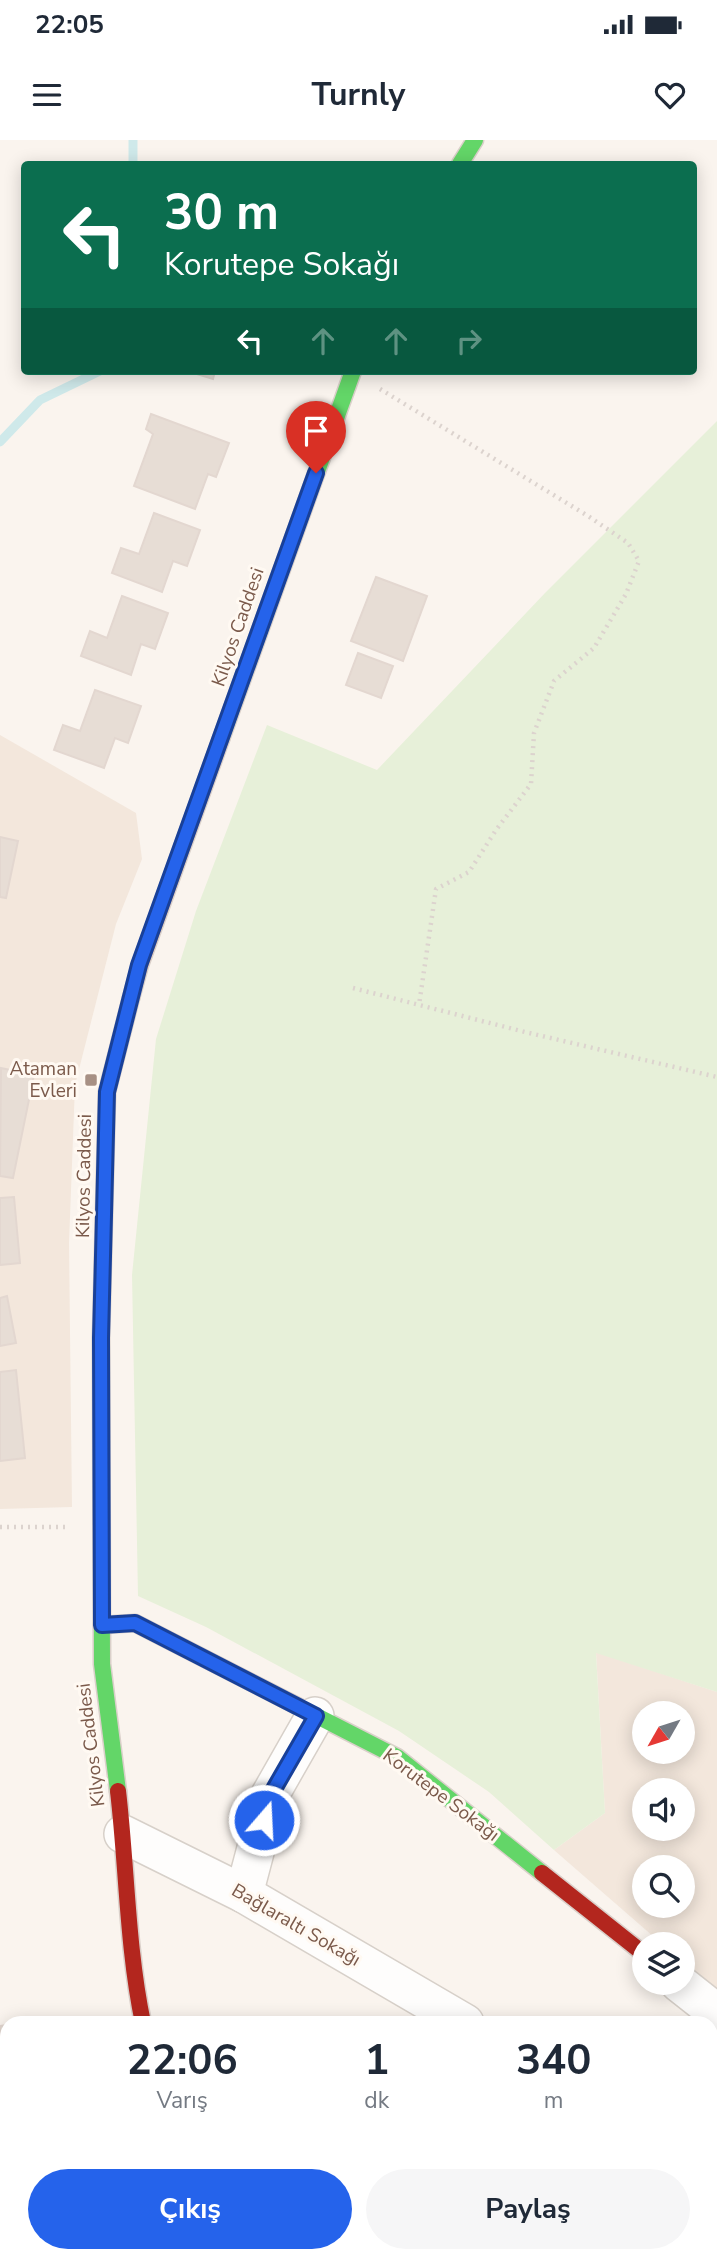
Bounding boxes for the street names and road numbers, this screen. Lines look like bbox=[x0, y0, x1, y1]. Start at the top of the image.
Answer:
street label: Kilyos Caddesi bbox=[205, 564, 271, 690]
street label: Kilyos Caddesi bbox=[70, 1114, 98, 1238]
street label: Kilyos Caddesi bbox=[71, 1682, 111, 1808]
street label: Korutepe Sokağı bbox=[377, 1743, 505, 1847]
street label: Bağlaraltı Sokağı bbox=[227, 1877, 365, 1973]

